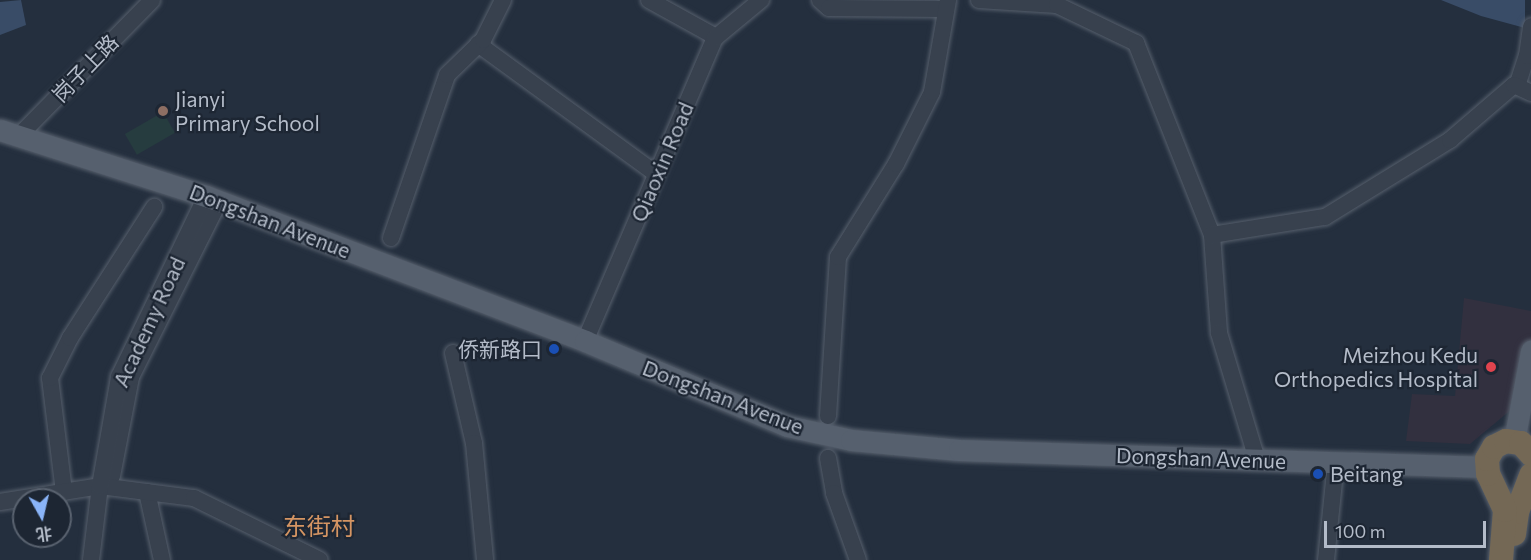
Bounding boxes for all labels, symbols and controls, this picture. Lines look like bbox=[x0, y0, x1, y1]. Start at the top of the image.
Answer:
street label: 岗子上路 bbox=[47, 29, 123, 107]
place label: Jianyi Primary School bbox=[175, 86, 320, 136]
street label: Qiaoxin Road bbox=[626, 99, 698, 225]
marker: Jianyi Primary School bbox=[156, 104, 170, 118]
street label: Dongshan Avenue bbox=[186, 179, 354, 263]
street label: Academy Road bbox=[108, 253, 190, 391]
place label: 侨新路口 bbox=[458, 336, 542, 362]
marker: 侨新路口 bbox=[547, 342, 561, 356]
place label: Meizhou Kedu Orthopedics Hospital bbox=[1274, 342, 1478, 392]
street label: Dongshan Avenue bbox=[639, 355, 807, 439]
marker: Meizhou Kedu Orthopedics Hospital bbox=[1482, 358, 1500, 376]
street label: Dongshan Avenue bbox=[1116, 442, 1286, 474]
place label: Beitang bbox=[1330, 461, 1403, 487]
marker: Beitang bbox=[1311, 467, 1325, 481]
north arrow bbox=[12, 488, 72, 548]
scale bar bbox=[1327, 509, 1489, 547]
district label: 东街村 bbox=[283, 512, 355, 540]
text: 100 m bbox=[1335, 520, 1385, 542]
text: 北 bbox=[35, 524, 54, 545]

